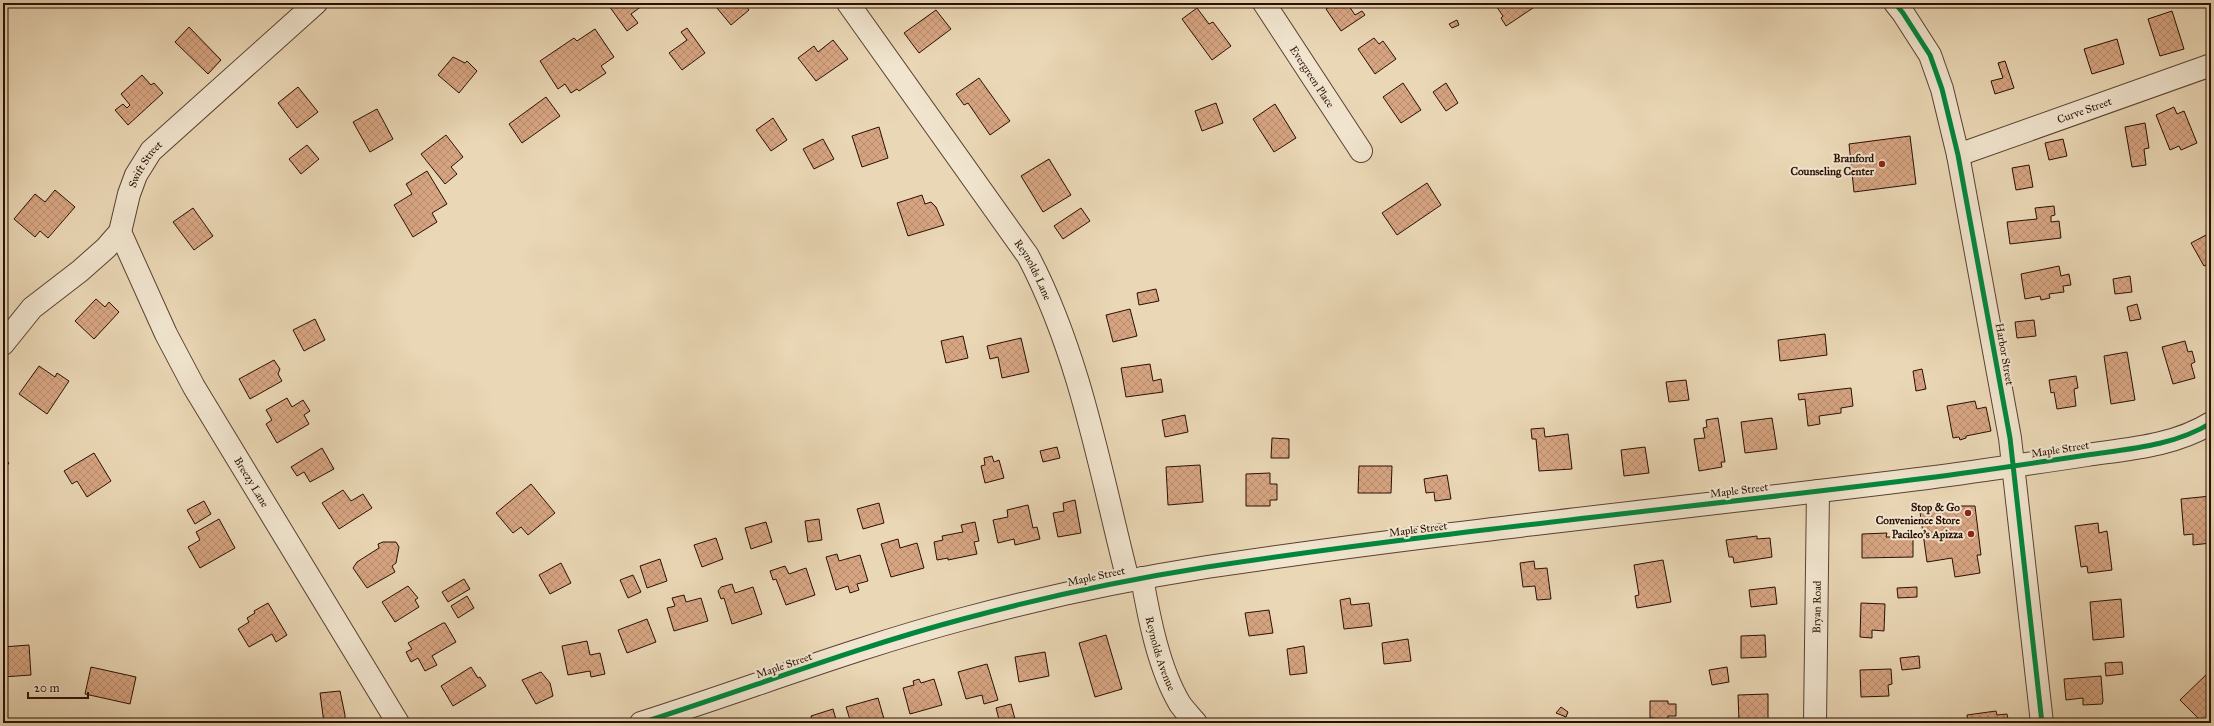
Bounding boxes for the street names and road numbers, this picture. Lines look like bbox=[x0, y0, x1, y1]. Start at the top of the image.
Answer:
street label: Evergreen Place bbox=[1287, 43, 1337, 111]
street label: Curve Street bbox=[2055, 95, 2114, 126]
street label: Swift Street bbox=[126, 138, 165, 190]
street label: Reynolds Lane bbox=[1011, 237, 1054, 303]
street label: Harbor Street bbox=[1993, 322, 2016, 386]
street label: Maple Street bbox=[2030, 438, 2090, 461]
street label: Breezy Lane bbox=[231, 455, 272, 510]
street label: Maple Street bbox=[1709, 480, 1769, 501]
street label: Maple Street bbox=[1388, 519, 1448, 540]
street label: Maple Street bbox=[1066, 564, 1126, 589]
street label: Bryan Road bbox=[1810, 580, 1824, 634]
street label: Reynolds Avenue bbox=[1143, 615, 1178, 693]
street label: Maple Street bbox=[754, 650, 814, 681]

